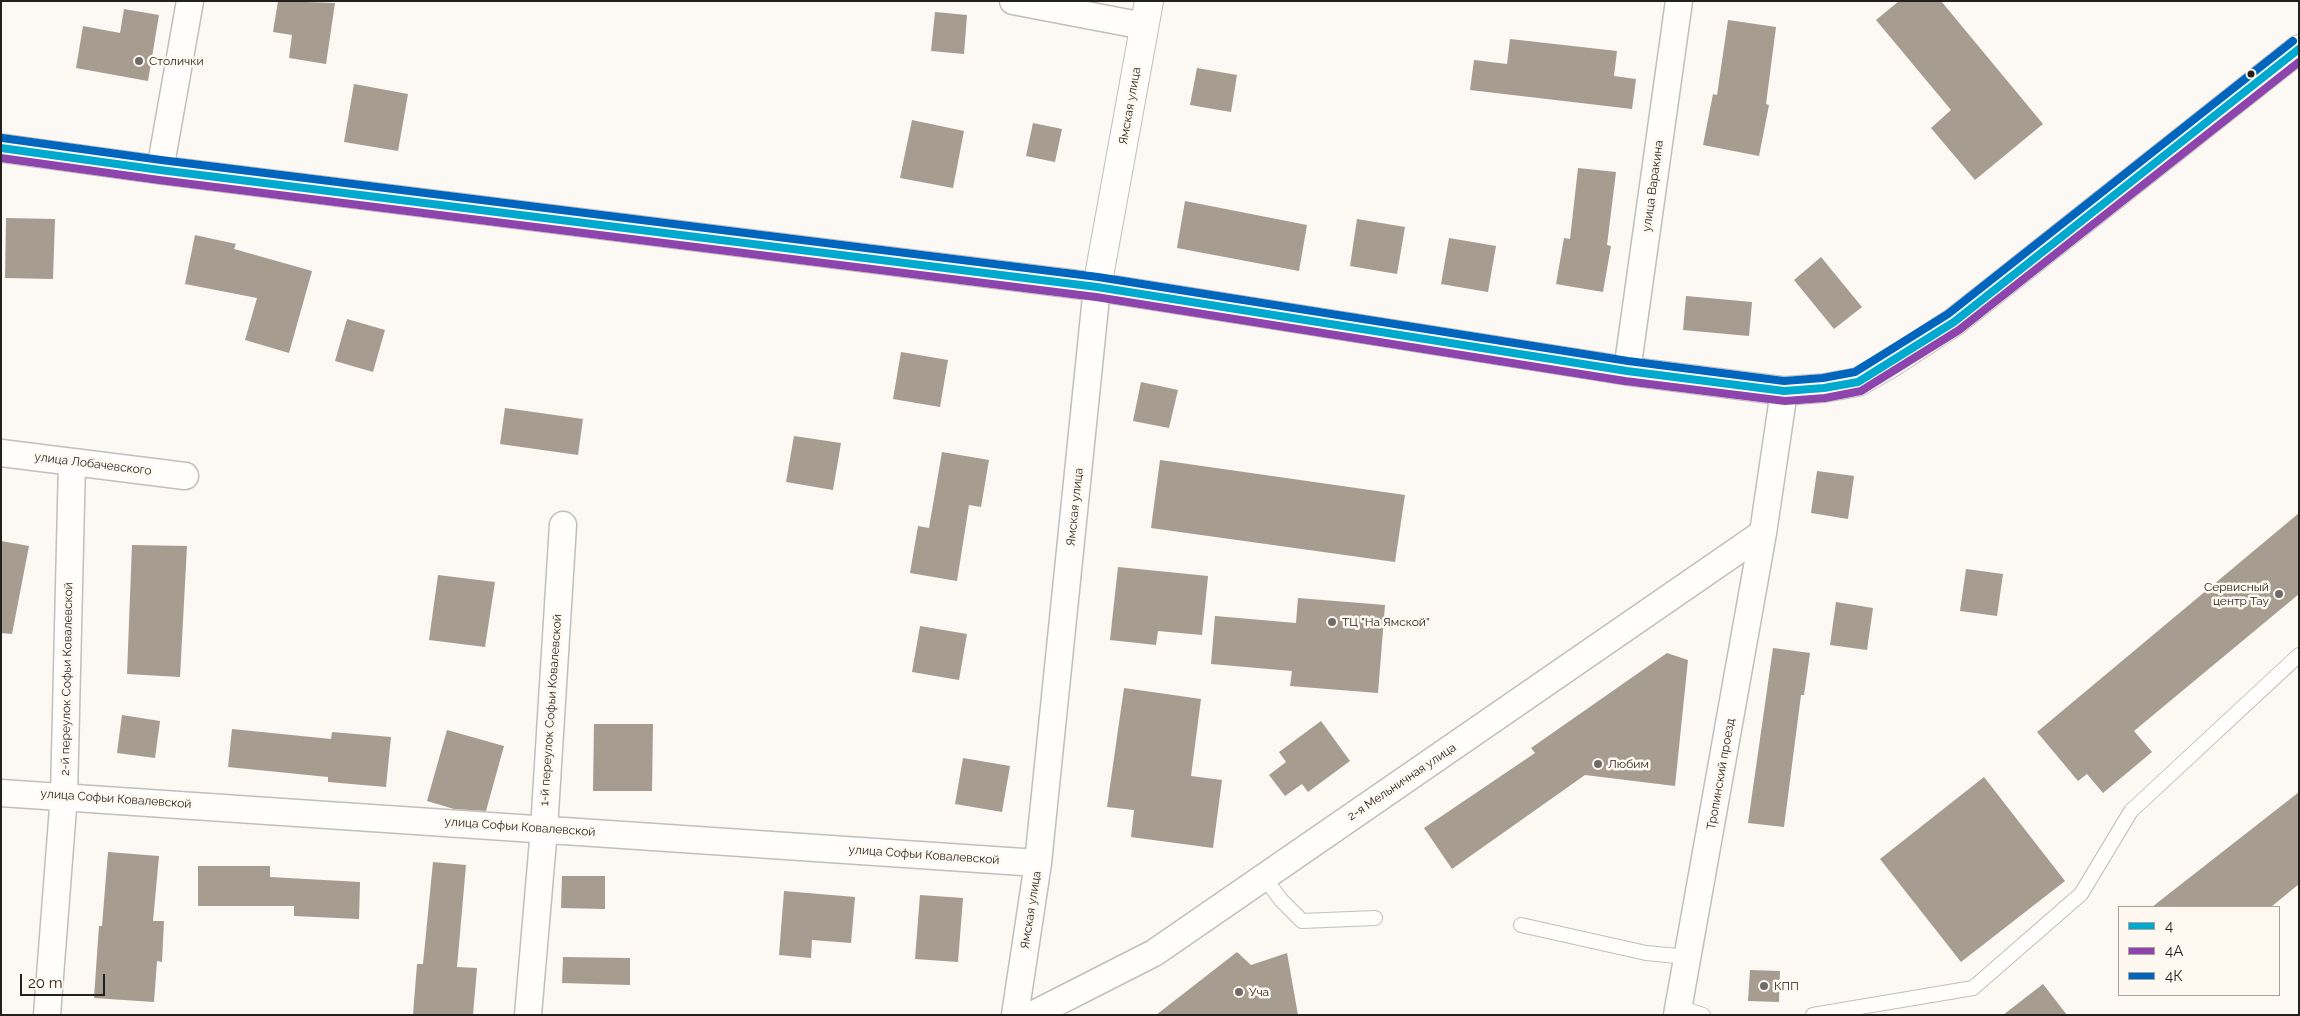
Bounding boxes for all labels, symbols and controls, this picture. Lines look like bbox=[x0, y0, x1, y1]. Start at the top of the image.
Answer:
place label: Столички bbox=[149, 54, 204, 68]
marker: Столички bbox=[133, 55, 145, 67]
street label: Ямская улица bbox=[1116, 66, 1144, 146]
unlabelled marker bbox=[2246, 69, 2256, 79]
street label: улица Варакина bbox=[1639, 139, 1667, 233]
street label: улица Лобачевского bbox=[34, 450, 152, 478]
street label: Ямская улица bbox=[1064, 467, 1086, 547]
place label: Сервисный центр Тау bbox=[2204, 580, 2269, 608]
street label: 2-й переулок Софьи Ковалевской bbox=[58, 582, 76, 776]
marker: Сервисный центр Тау bbox=[2273, 588, 2285, 600]
street label: 1-й переулок Софьи Ковалевской bbox=[537, 614, 565, 806]
place label: ТЦ "На Ямской" bbox=[1342, 615, 1429, 629]
marker: ТЦ "На Ямской" bbox=[1326, 616, 1338, 628]
street label: Тропинский проезд bbox=[1704, 717, 1738, 831]
street label: 2-я Мельничная улица bbox=[1345, 740, 1459, 824]
place label: Любим bbox=[1608, 757, 1649, 771]
marker: Любим bbox=[1592, 758, 1604, 770]
street label: улица Софьи Ковалевской bbox=[40, 787, 192, 811]
street label: улица Софьи Ковалевской bbox=[444, 815, 596, 839]
street label: улица Софьи Ковалевской bbox=[848, 843, 1000, 867]
street label: Ямская улица bbox=[1018, 870, 1044, 950]
legend bbox=[2118, 906, 2280, 996]
text: 4 bbox=[2165, 917, 2173, 935]
text: 4А bbox=[2165, 942, 2183, 960]
scale bar bbox=[22, 964, 108, 996]
text: 4К bbox=[2165, 967, 2183, 985]
text: 20 m bbox=[28, 974, 63, 992]
place label: КПП bbox=[1774, 979, 1799, 993]
marker: КПП bbox=[1758, 980, 1770, 992]
place label: Уча bbox=[1249, 985, 1269, 999]
marker: Уча bbox=[1233, 986, 1245, 998]

